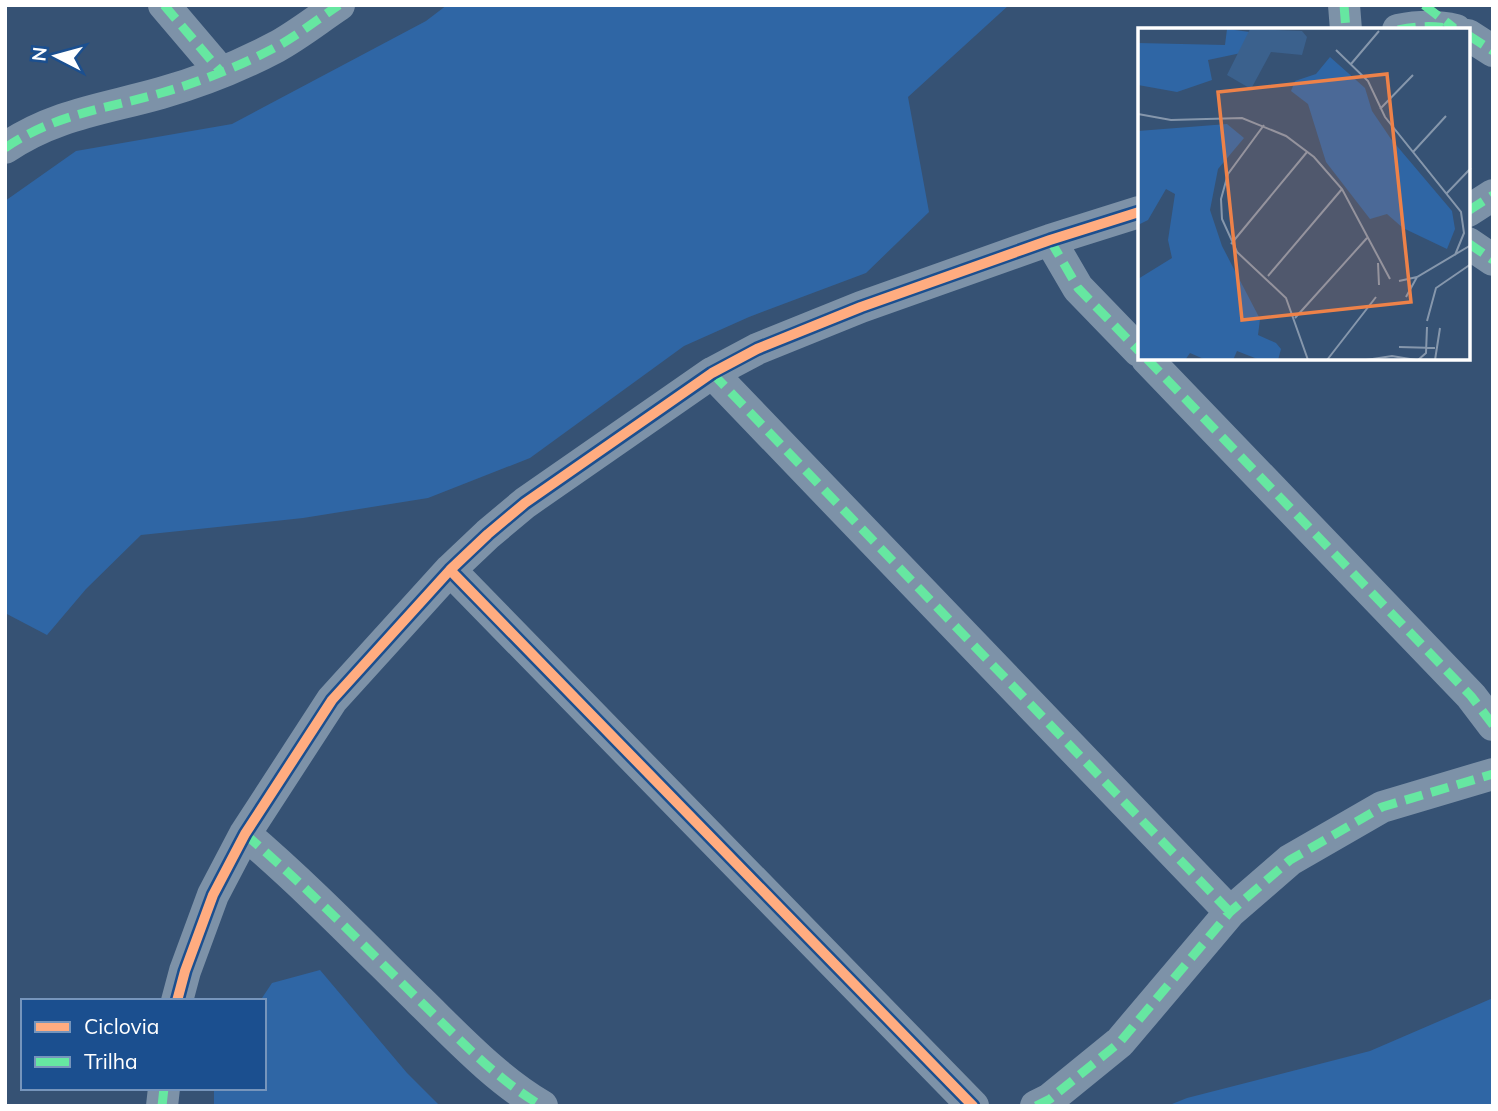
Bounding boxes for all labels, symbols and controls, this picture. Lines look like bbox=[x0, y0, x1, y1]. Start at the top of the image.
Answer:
north arrow bbox=[21, 21, 91, 91]
inset map bbox=[1138, 28, 1470, 360]
text: N bbox=[26, 46, 52, 63]
legend bbox=[21, 999, 266, 1090]
text: Ciclovia bbox=[84, 1013, 159, 1039]
text: Trilha bbox=[84, 1048, 138, 1074]

